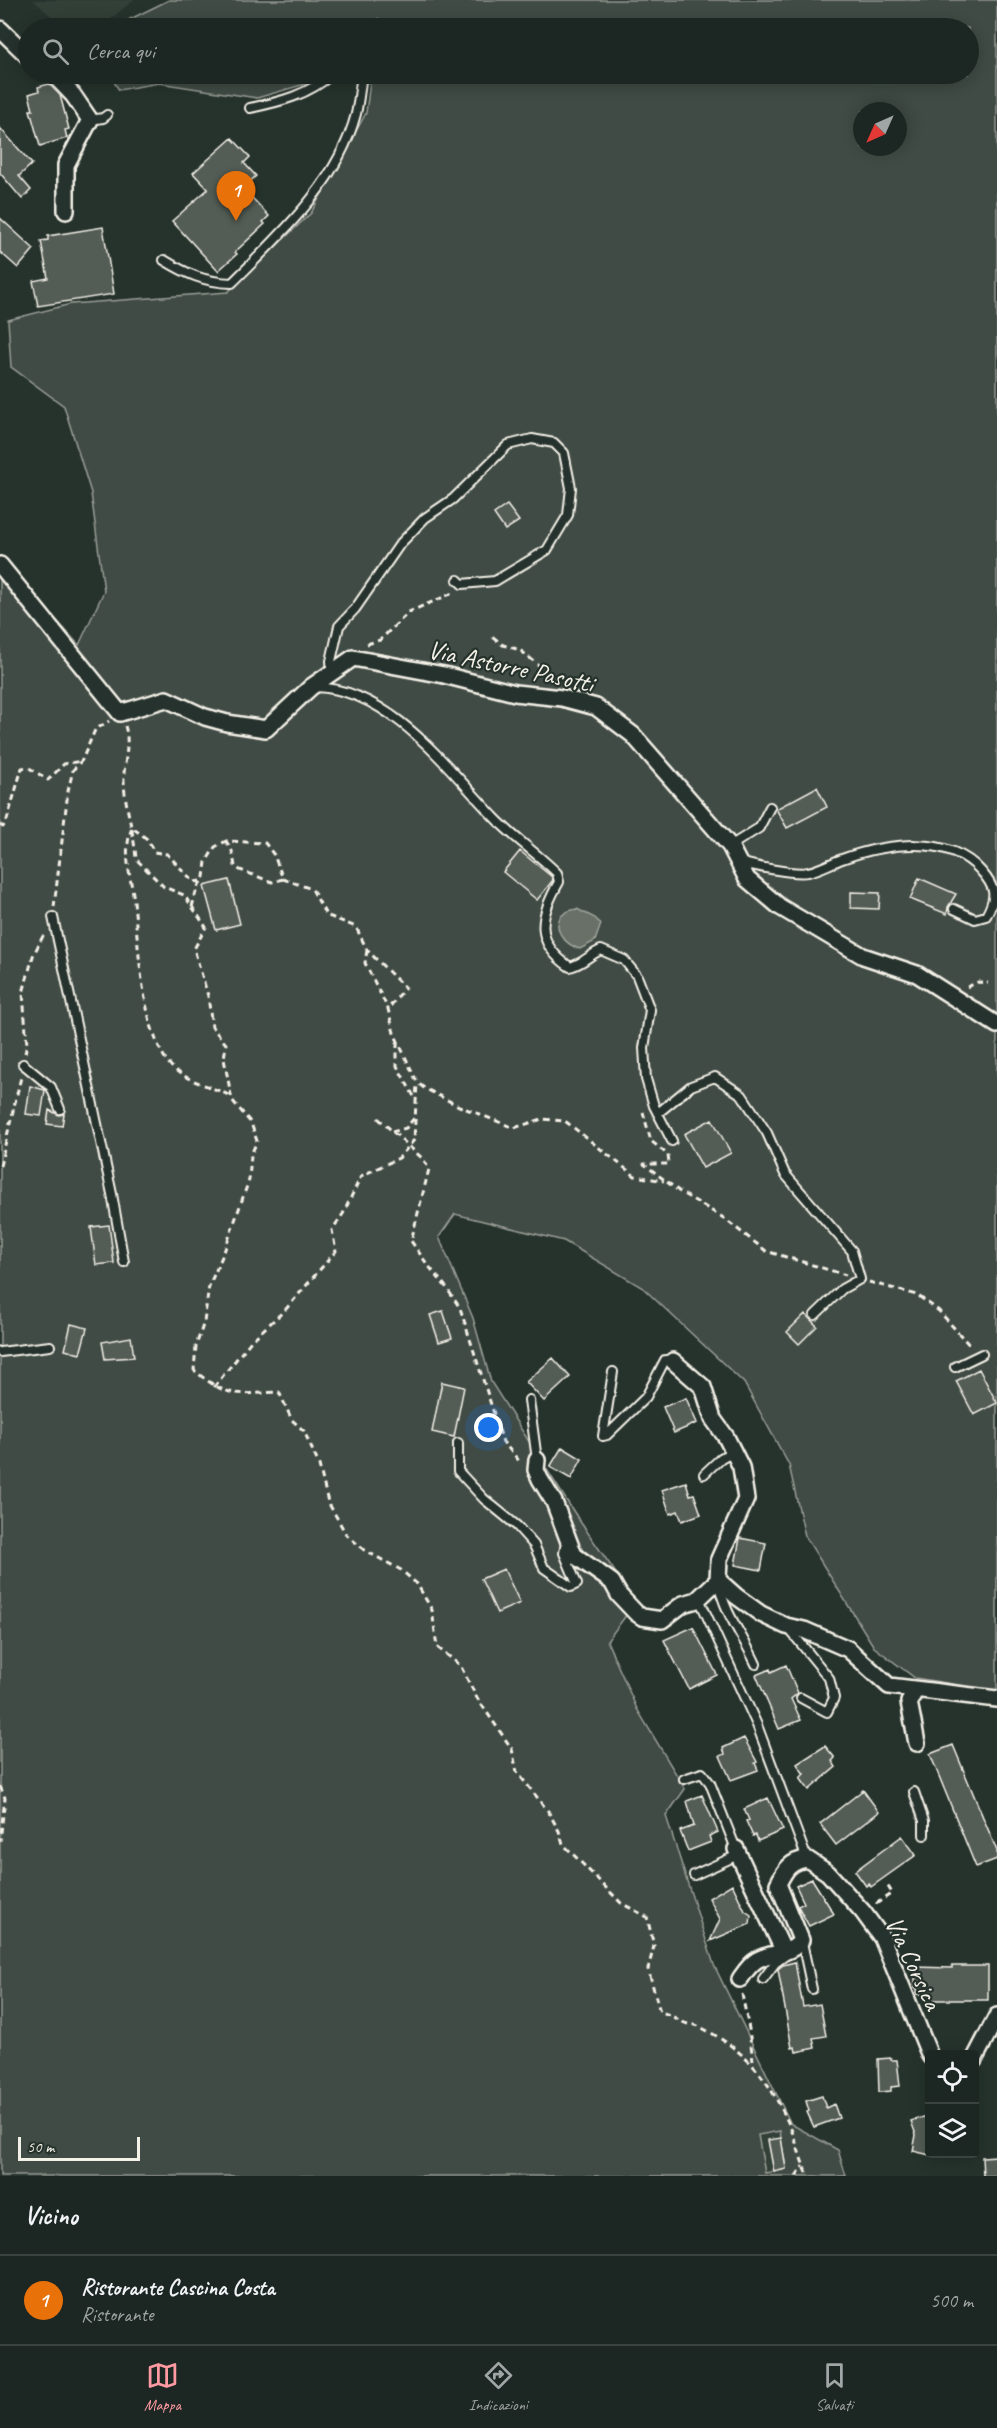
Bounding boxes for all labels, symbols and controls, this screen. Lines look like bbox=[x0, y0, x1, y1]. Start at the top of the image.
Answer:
search box bbox=[18, 18, 979, 84]
icon: search bbox=[39, 35, 72, 68]
text: Cerca qui bbox=[87, 37, 155, 65]
north arrow bbox=[853, 102, 907, 156]
pin: 1 bbox=[216, 172, 256, 221]
street label: Via Astorre Pasotti bbox=[425, 633, 600, 701]
your location bbox=[474, 1413, 503, 1442]
street label: Via Corsica bbox=[878, 1911, 950, 2017]
map controls bbox=[925, 2050, 979, 2158]
button: locate bbox=[925, 2050, 979, 2104]
button: layers bbox=[925, 2104, 979, 2158]
scale bar bbox=[18, 2134, 140, 2162]
text: 50 m bbox=[27, 2137, 54, 2157]
text: Vicino bbox=[24, 2199, 78, 2232]
text: Ristorante Cascina Costa bbox=[81, 2274, 275, 2302]
text: 1 bbox=[39, 2288, 48, 2313]
text: 500 m bbox=[930, 2288, 973, 2313]
text: Ristorante bbox=[81, 2302, 154, 2327]
tab: Mappa bbox=[144, 2359, 181, 2415]
tab: Indicazioni bbox=[469, 2359, 528, 2415]
tab: Salvati bbox=[816, 2359, 853, 2415]

